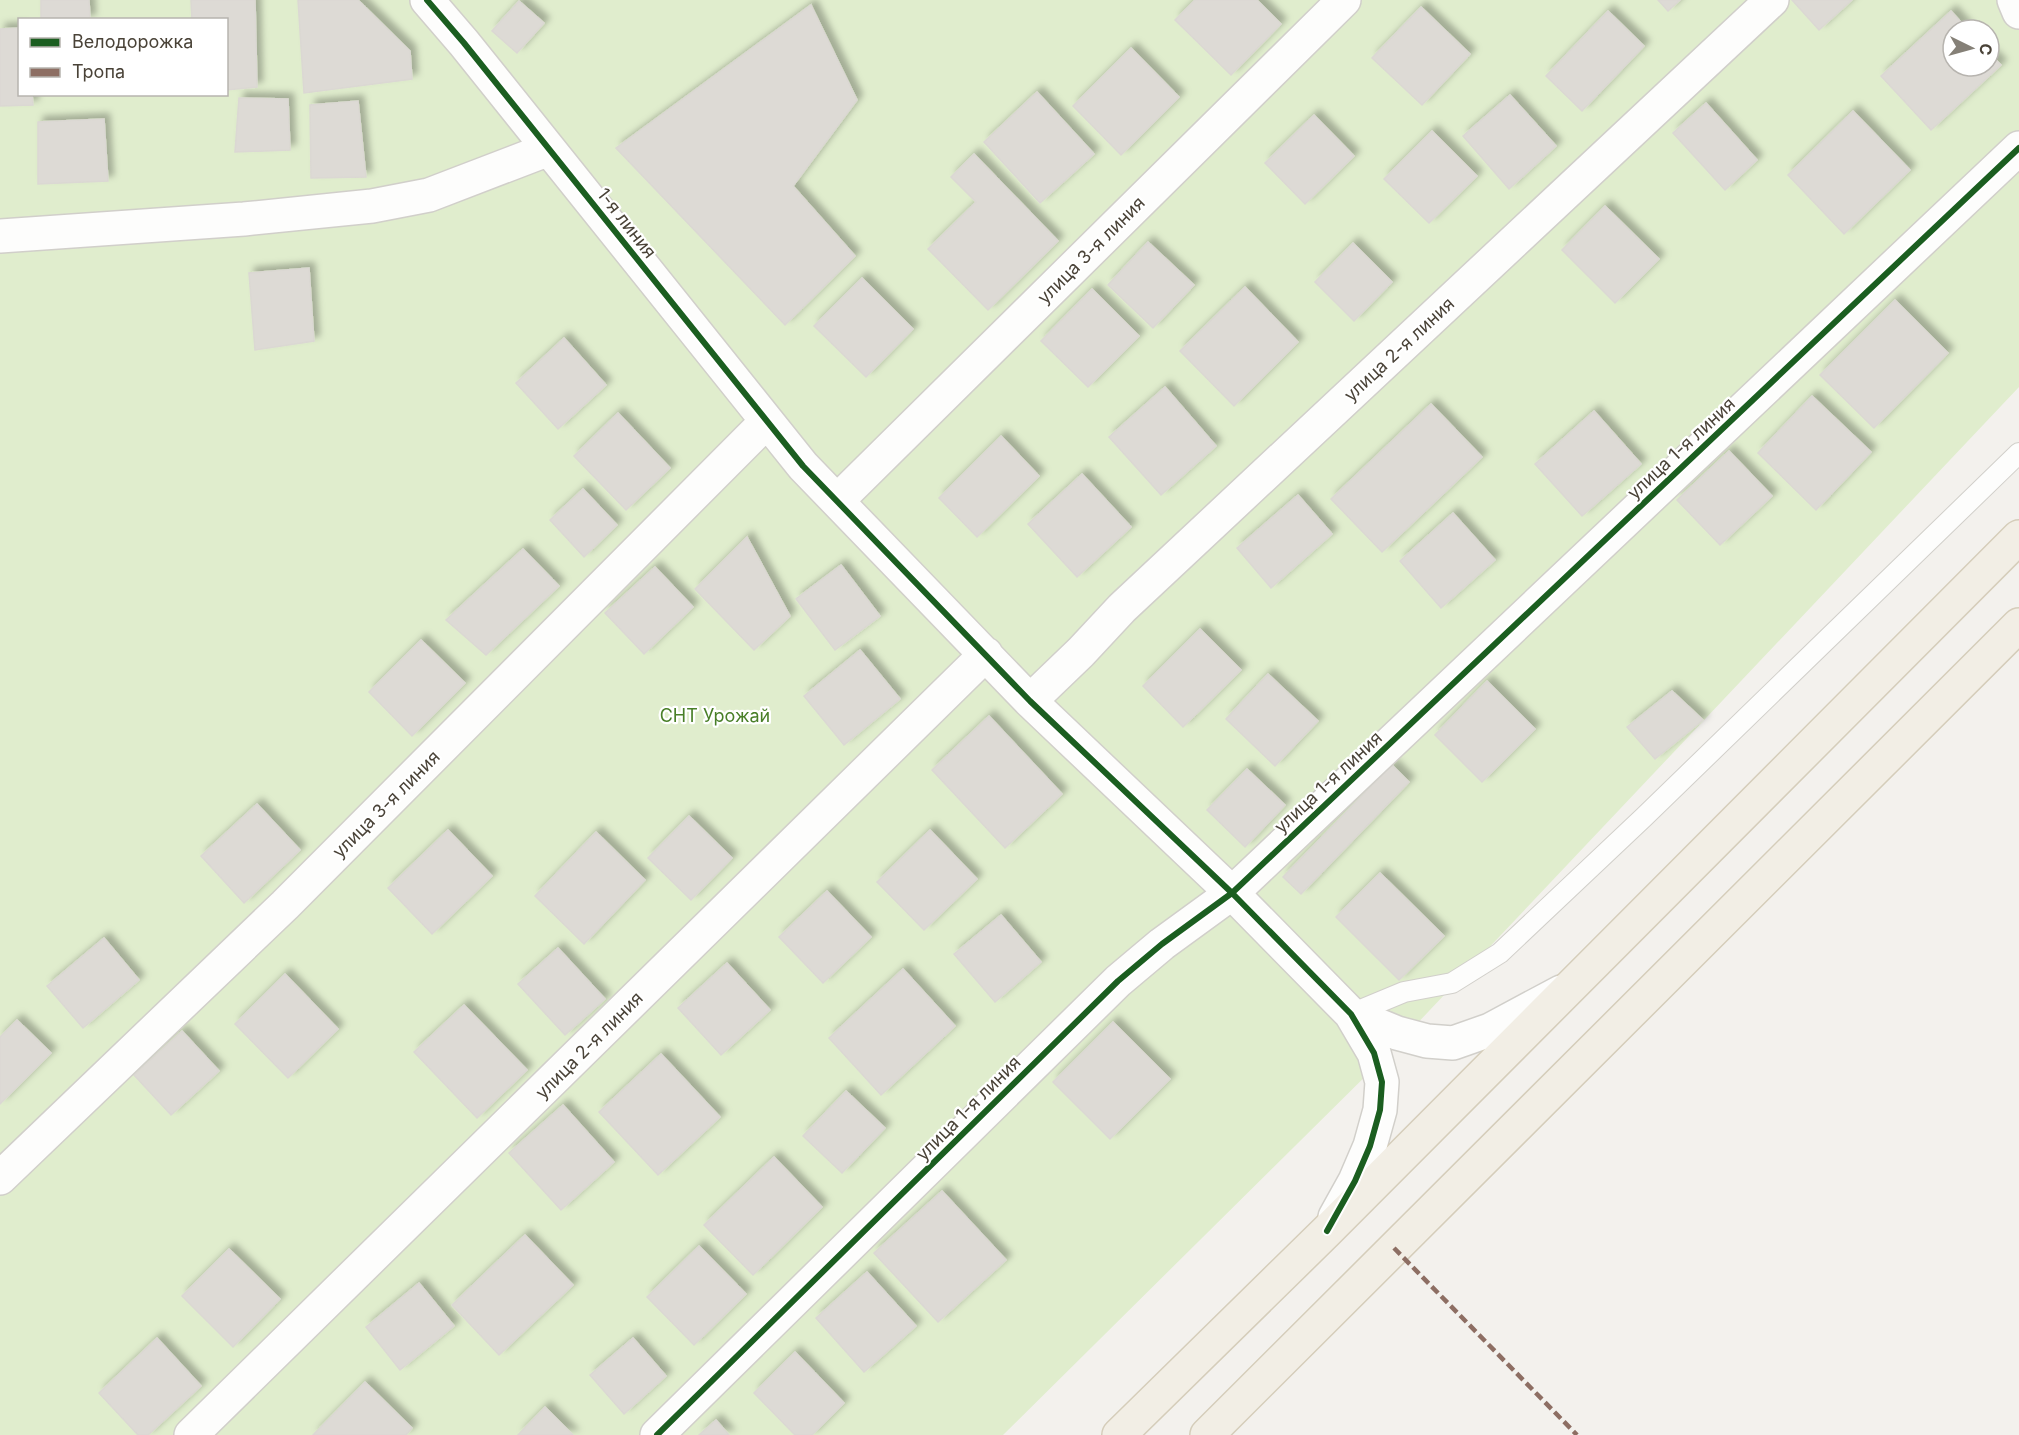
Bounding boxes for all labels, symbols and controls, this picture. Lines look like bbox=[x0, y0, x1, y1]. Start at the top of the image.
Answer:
legend bbox=[18, 18, 228, 96]
north arrow bbox=[1941, 18, 2001, 78]
text: Велодорожка bbox=[72, 31, 193, 52]
text: С bbox=[1975, 43, 1996, 56]
text: Тропа bbox=[72, 61, 125, 82]
street label: 1-я линия bbox=[593, 184, 661, 262]
street label: улица 3-я линия bbox=[1033, 192, 1149, 308]
street label: улица 2-я линия bbox=[1340, 293, 1458, 405]
street label: улица 1-я линия bbox=[1623, 393, 1739, 503]
park label: СНТ Урожай bbox=[660, 705, 770, 726]
street label: улица 1-я линия bbox=[1270, 727, 1386, 837]
street label: улица 3-я линия bbox=[328, 746, 444, 862]
street label: улица 2-я линия bbox=[531, 987, 647, 1103]
street label: улица 1-я линия bbox=[911, 1051, 1025, 1165]

